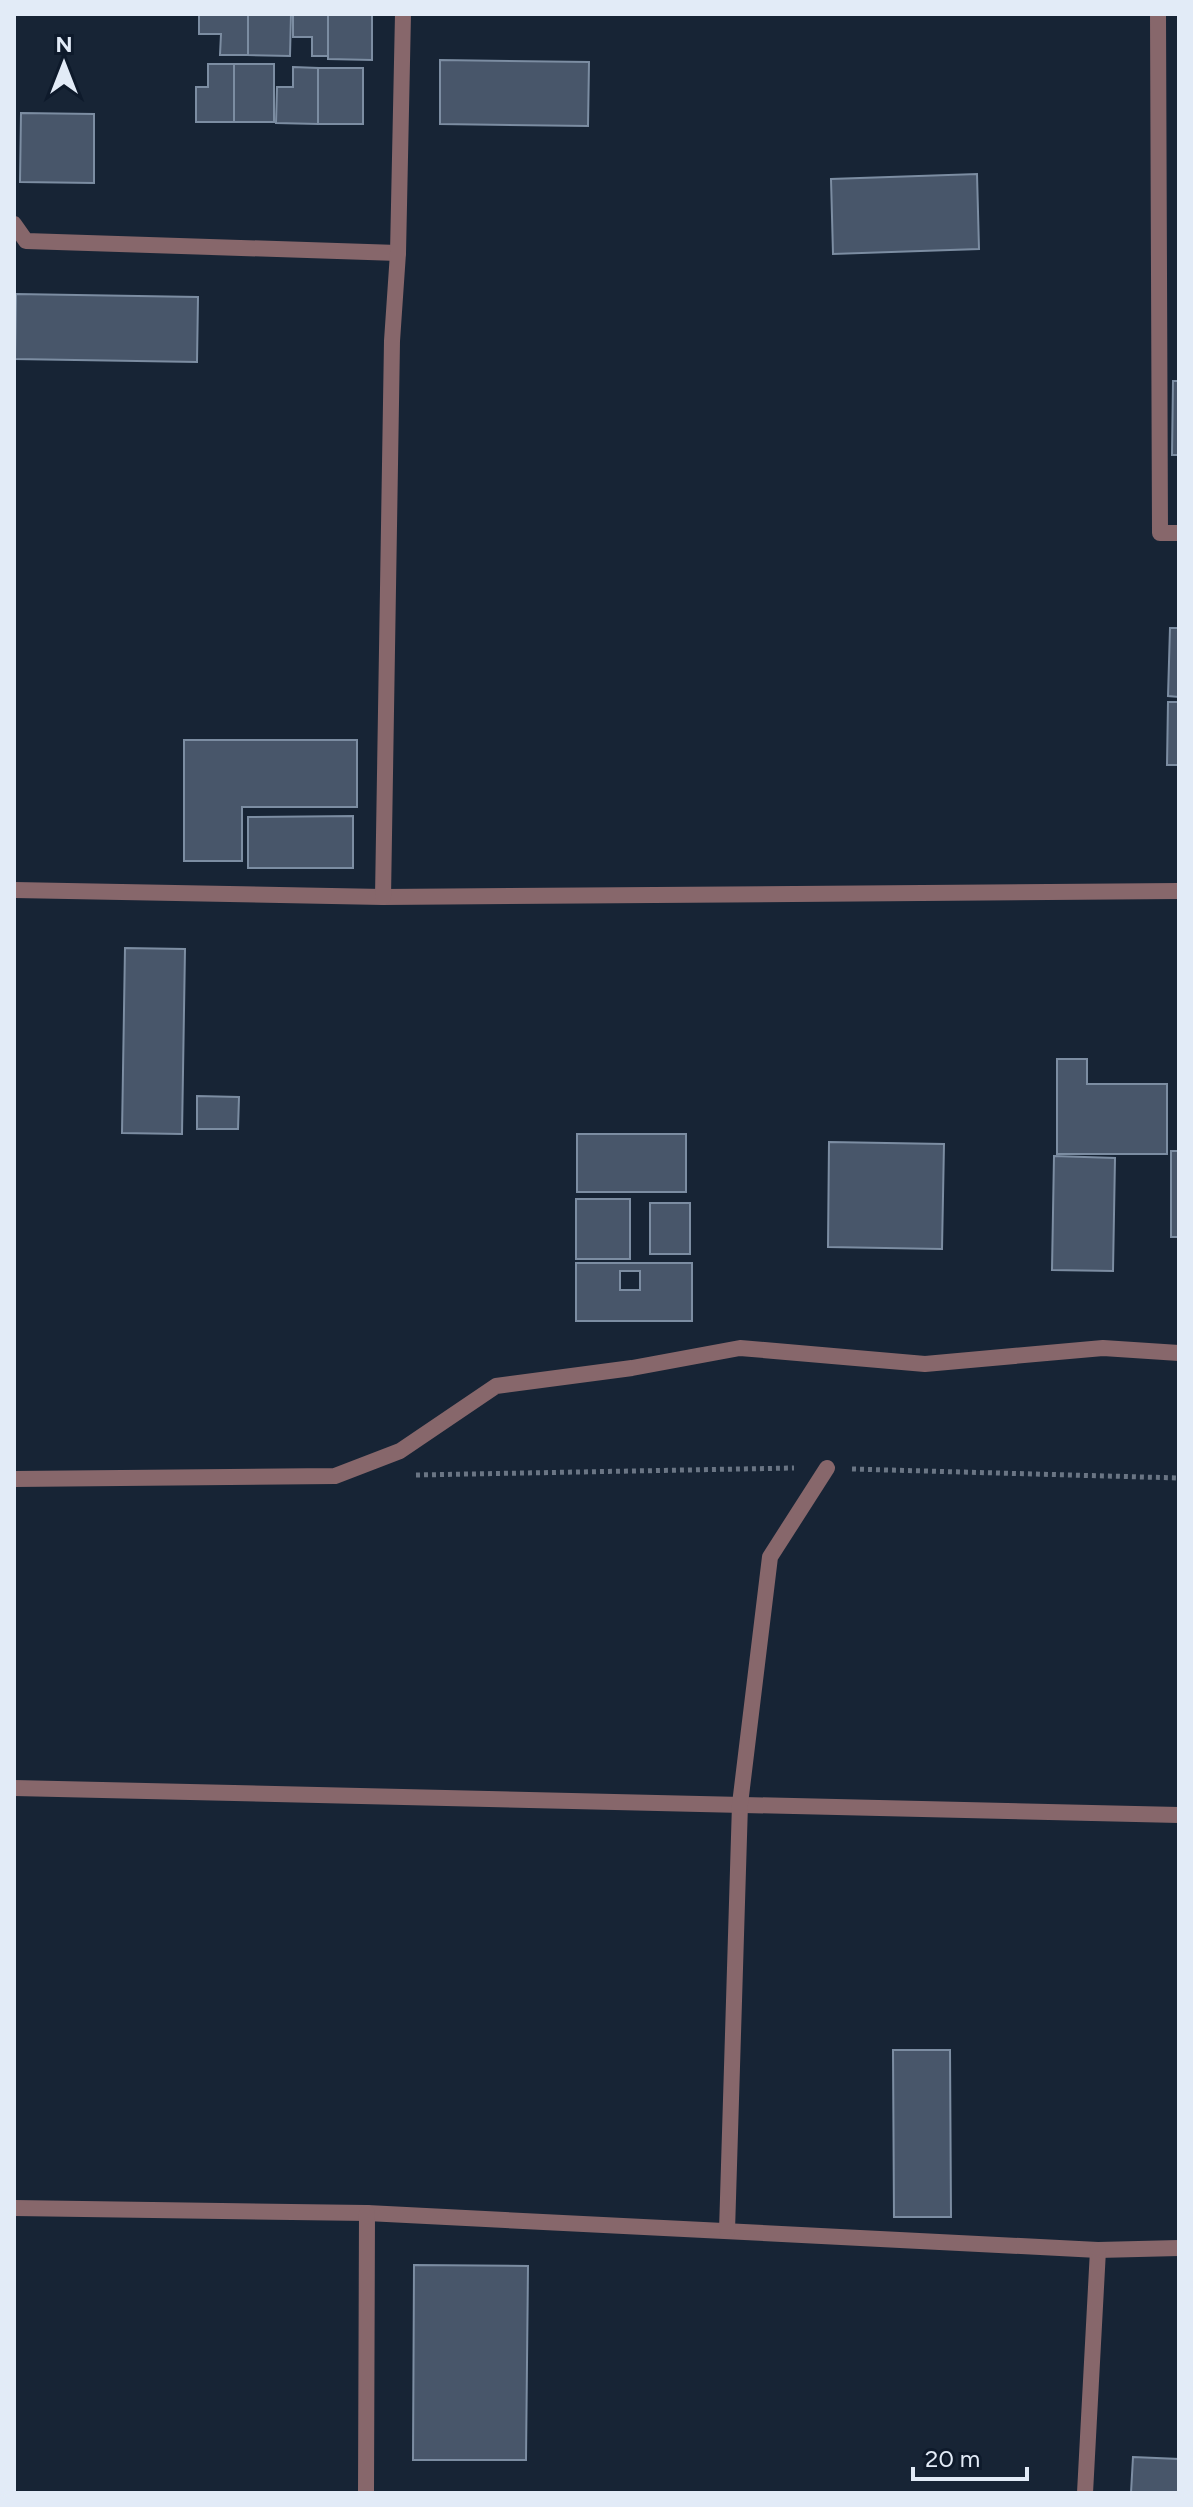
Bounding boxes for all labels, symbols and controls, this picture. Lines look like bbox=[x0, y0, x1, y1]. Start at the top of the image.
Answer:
north arrow bbox=[24, 24, 104, 104]
text: N bbox=[55, 31, 73, 58]
scale bar bbox=[913, 2431, 1027, 2481]
text: 20 m bbox=[925, 2444, 980, 2473]

